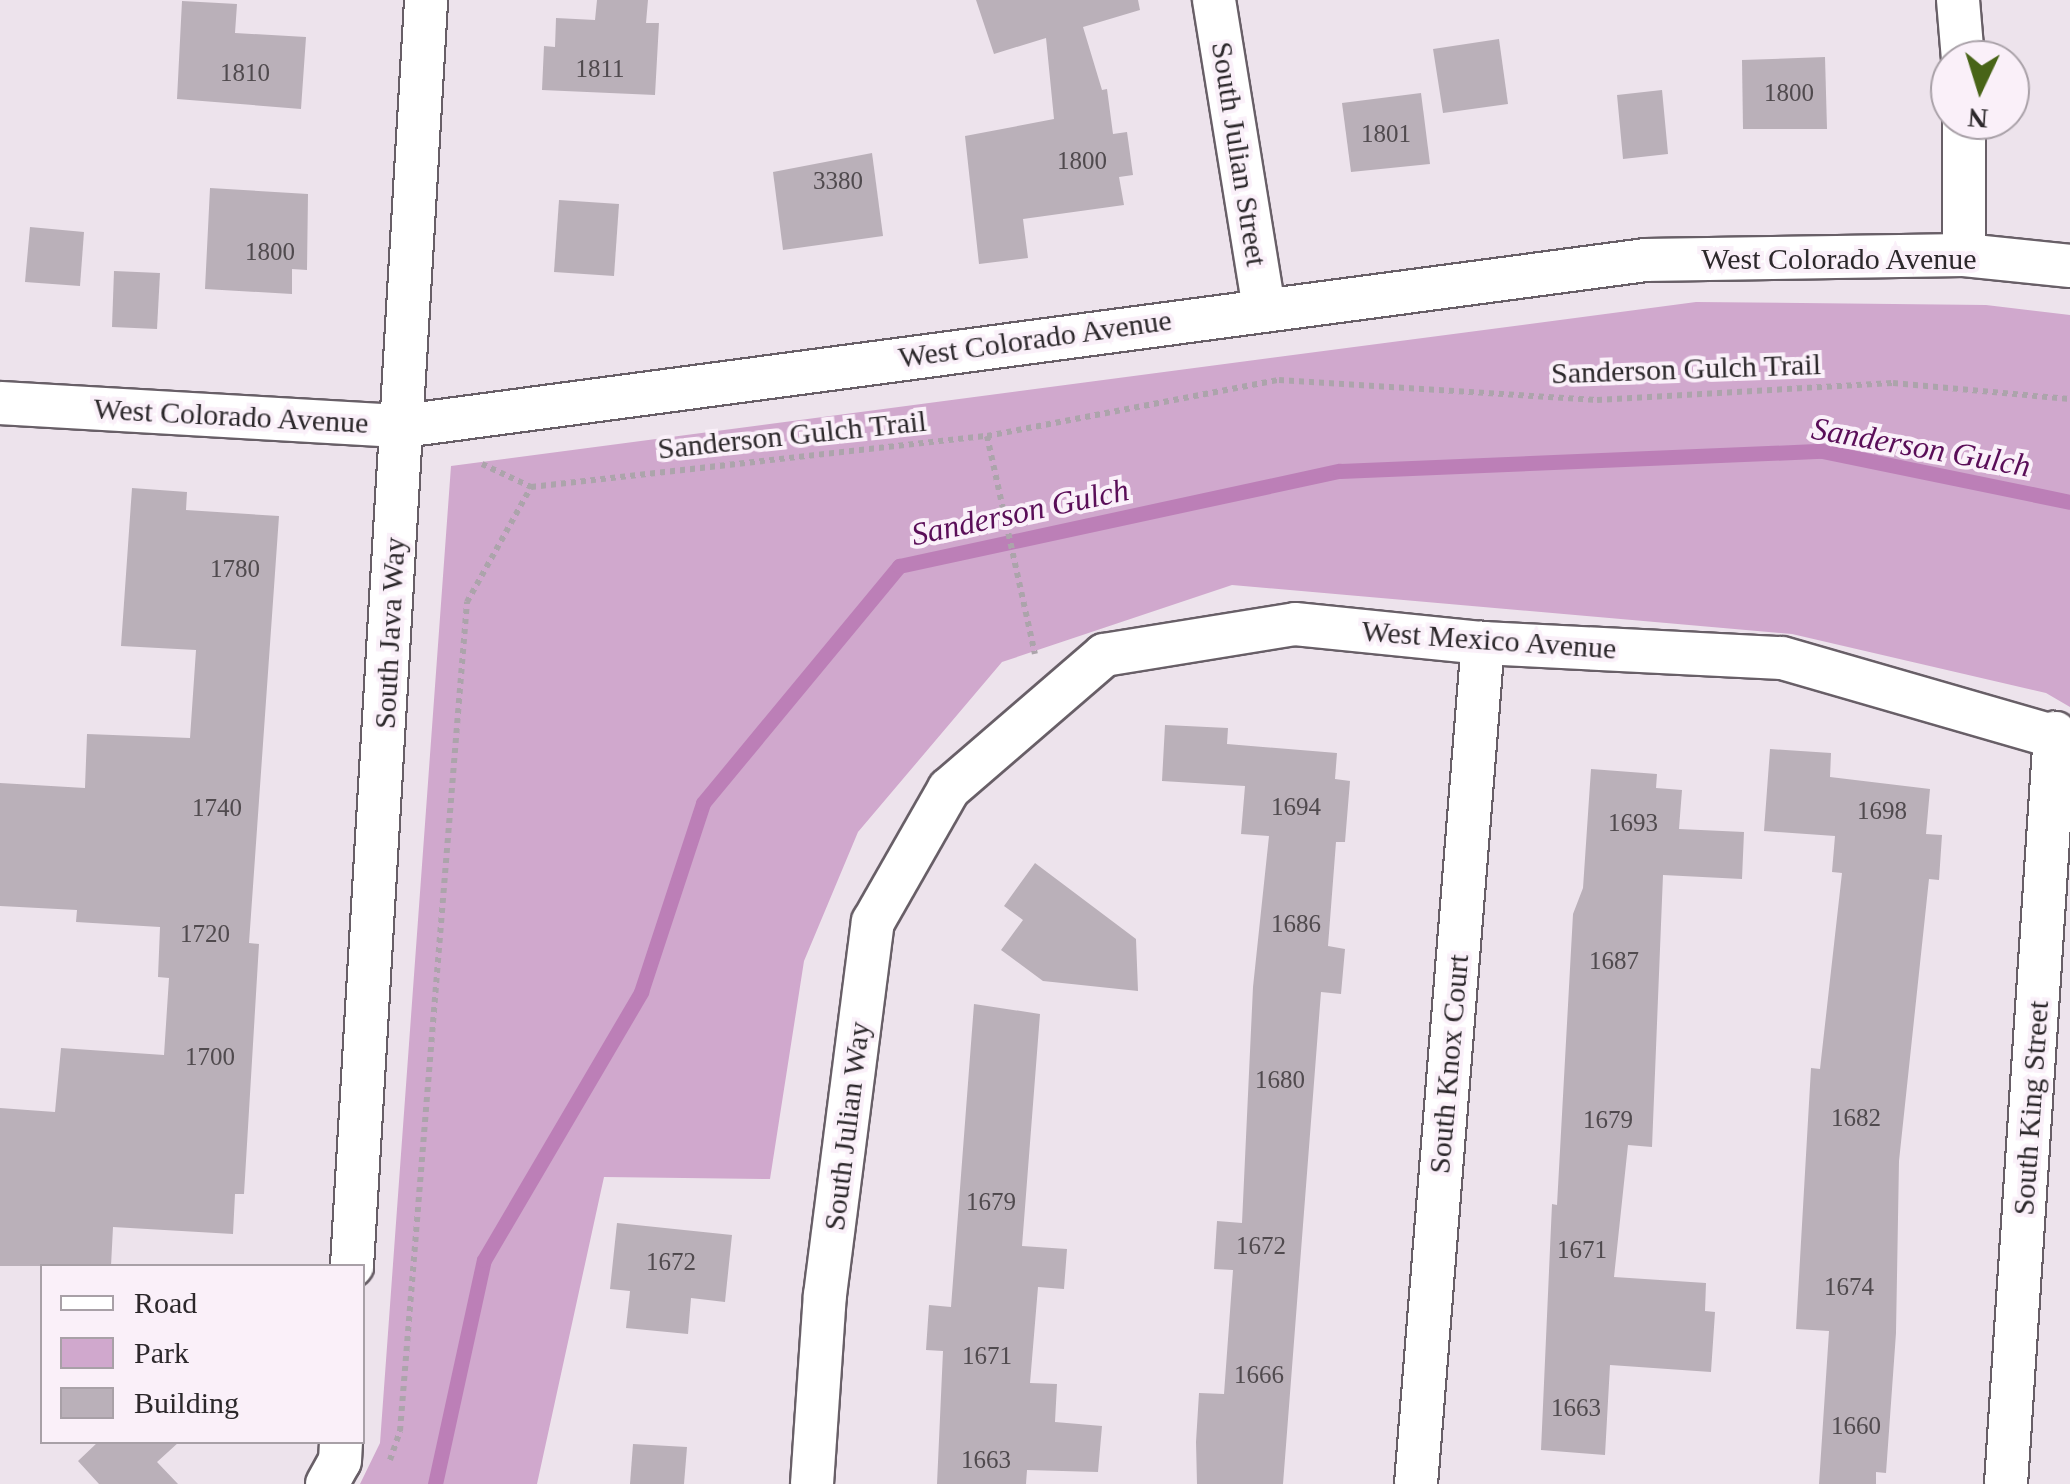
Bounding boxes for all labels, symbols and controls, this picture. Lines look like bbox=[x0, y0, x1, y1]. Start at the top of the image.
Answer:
street label: South Julian Street bbox=[1203, 39, 1275, 269]
north arrow bbox=[1930, 40, 2030, 140]
house number: 1811 bbox=[575, 54, 625, 84]
house number: 1810 bbox=[220, 58, 270, 88]
house number: 1800 bbox=[1764, 78, 1814, 108]
text: N bbox=[1967, 102, 1989, 135]
house number: 1801 bbox=[1361, 119, 1411, 149]
house number: 1800 bbox=[1057, 146, 1107, 176]
house number: 3380 bbox=[813, 166, 863, 196]
house number: 1800 bbox=[245, 237, 295, 267]
street label: West Colorado Avenue bbox=[1701, 241, 1977, 277]
street label: West Colorado Avenue bbox=[895, 302, 1175, 376]
street label: Sanderson Gulch Trail bbox=[1550, 346, 1822, 392]
street label: West Colorado Avenue bbox=[92, 391, 370, 441]
street label: Sanderson Gulch Trail bbox=[656, 403, 928, 467]
water label: Sanderson Gulch bbox=[1809, 409, 2033, 485]
water label: Sanderson Gulch bbox=[908, 470, 1132, 554]
street label: South Java Way bbox=[367, 536, 413, 730]
house number: 1780 bbox=[210, 554, 260, 584]
street label: West Mexico Avenue bbox=[1360, 613, 1618, 667]
house number: 1694 bbox=[1271, 792, 1321, 822]
house number: 1740 bbox=[192, 793, 242, 823]
house number: 1698 bbox=[1857, 796, 1907, 826]
house number: 1693 bbox=[1608, 808, 1658, 838]
house number: 1686 bbox=[1271, 909, 1321, 939]
house number: 1720 bbox=[180, 919, 230, 949]
house number: 1687 bbox=[1589, 946, 1639, 976]
street label: South Knox Court bbox=[1421, 953, 1477, 1175]
street label: South King Street bbox=[2006, 1000, 2056, 1216]
street label: South Julian Way bbox=[816, 1019, 878, 1233]
house number: 1700 bbox=[185, 1042, 235, 1072]
house number: 1680 bbox=[1255, 1065, 1305, 1095]
house number: 1682 bbox=[1831, 1103, 1881, 1133]
house number: 1679 bbox=[1583, 1105, 1633, 1135]
house number: 1679 bbox=[966, 1187, 1016, 1217]
house number: 1672 bbox=[1236, 1231, 1286, 1261]
house number: 1671 bbox=[1557, 1235, 1607, 1265]
house number: 1672 bbox=[646, 1247, 696, 1277]
legend bbox=[40, 1264, 365, 1444]
house number: 1674 bbox=[1824, 1272, 1874, 1302]
text: Road bbox=[134, 1286, 197, 1319]
text: Park bbox=[134, 1336, 189, 1369]
house number: 1671 bbox=[962, 1341, 1012, 1371]
house number: 1666 bbox=[1234, 1360, 1284, 1390]
text: Building bbox=[134, 1386, 239, 1419]
house number: 1663 bbox=[1551, 1393, 1601, 1423]
house number: 1660 bbox=[1831, 1411, 1881, 1441]
house number: 1663 bbox=[961, 1445, 1011, 1475]

